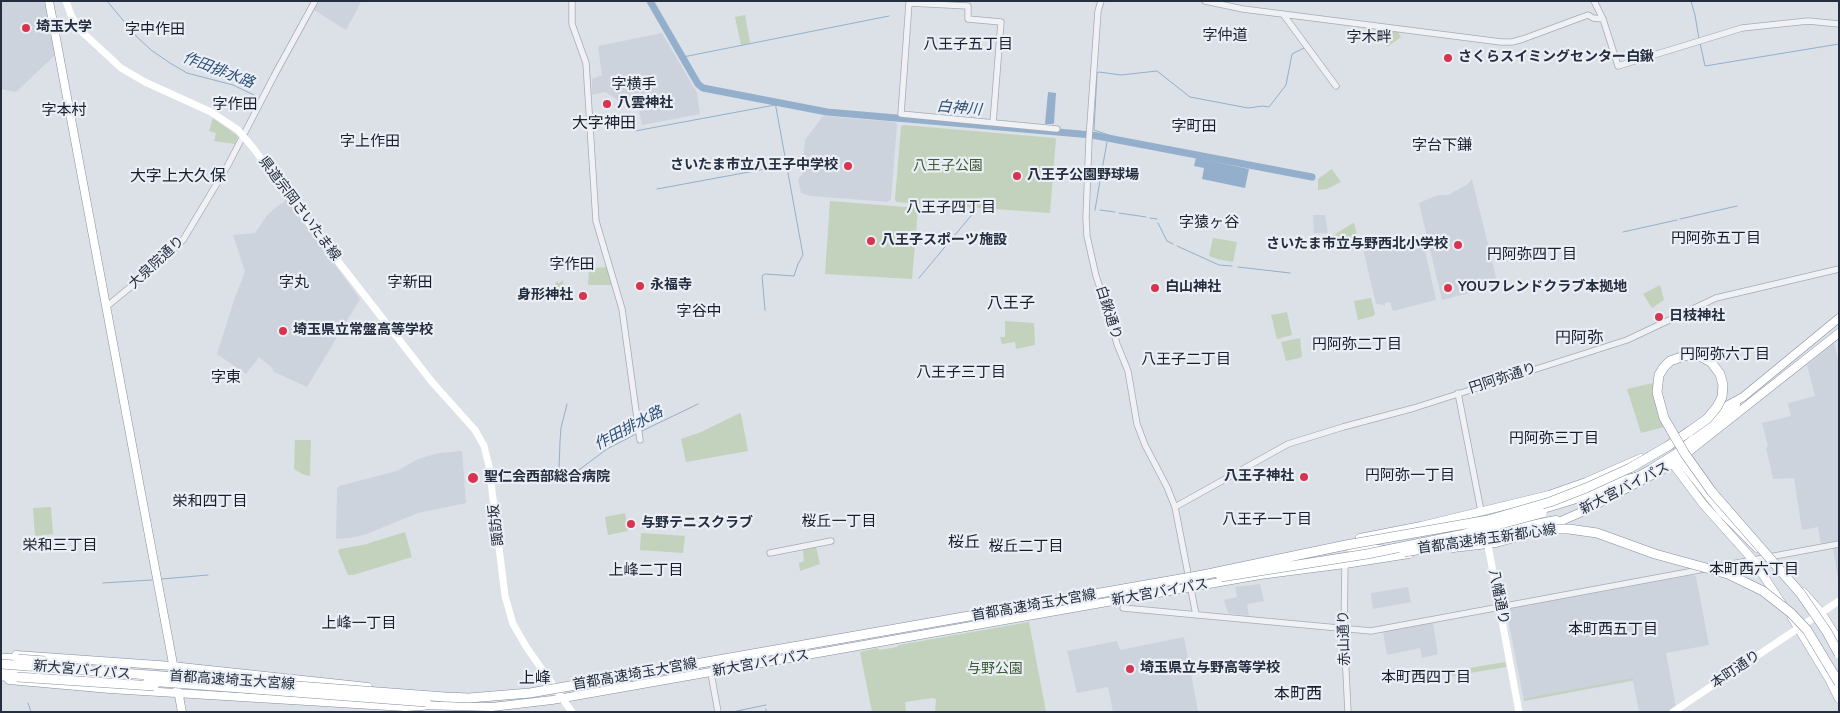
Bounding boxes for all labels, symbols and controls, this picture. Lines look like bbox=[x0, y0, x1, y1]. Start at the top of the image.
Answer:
place label: 埼玉大学 bbox=[36, 20, 92, 36]
district label: 字中作田 bbox=[125, 21, 185, 39]
marker: 埼玉大学 bbox=[20, 22, 32, 34]
district label: 字仲道 bbox=[1203, 27, 1247, 45]
district label: 字木畔 bbox=[1347, 29, 1391, 47]
district label: 八王子五丁目 bbox=[923, 36, 1013, 54]
water label: 作田排水路 bbox=[180, 49, 256, 93]
place label: さくらスイミングセンター白鍬 bbox=[1458, 50, 1654, 66]
marker: さくらスイミングセンター白鍬 bbox=[1442, 52, 1454, 64]
district label: 字横手 bbox=[612, 76, 656, 94]
district label: 字作田 bbox=[213, 96, 257, 114]
place label: 八雲神社 bbox=[617, 96, 673, 112]
marker: 八雲神社 bbox=[601, 98, 613, 110]
water label: 白神川 bbox=[936, 98, 982, 120]
district label: 字本村 bbox=[42, 102, 86, 120]
district label: 大字神田 bbox=[572, 114, 636, 134]
district label: 字町田 bbox=[1172, 118, 1216, 136]
district label: 字上作田 bbox=[340, 133, 400, 151]
district label: 字台下鎌 bbox=[1412, 137, 1472, 155]
street label: 県道宗岡さいたま線 bbox=[254, 154, 344, 264]
place label: さいたま市立八王子中学校 bbox=[670, 158, 838, 174]
park label: 八王子公園 bbox=[913, 159, 983, 175]
marker: さいたま市立八王子中学校 bbox=[842, 160, 854, 172]
district label: 大字上大久保 bbox=[130, 167, 226, 187]
place label: 八王子公園野球場 bbox=[1027, 168, 1139, 184]
marker: 八王子公園野球場 bbox=[1011, 170, 1023, 182]
district label: 八王子四丁目 bbox=[906, 199, 996, 217]
district label: 字猿ヶ谷 bbox=[1179, 214, 1239, 232]
district label: 円阿弥五丁目 bbox=[1671, 230, 1761, 248]
street label: 大泉院通り bbox=[126, 233, 188, 293]
place label: 八王子スポーツ施設 bbox=[881, 233, 1007, 249]
marker: 八王子スポーツ施設 bbox=[865, 235, 877, 247]
place label: さいたま市立与野西北小学校 bbox=[1266, 237, 1448, 253]
marker: さいたま市立与野西北小学校 bbox=[1452, 239, 1464, 251]
district label: 円阿弥四丁目 bbox=[1487, 246, 1577, 264]
district label: 字作田 bbox=[550, 256, 594, 274]
district label: 字丸 bbox=[279, 274, 309, 292]
district label: 字新田 bbox=[388, 274, 432, 292]
place label: 永福寺 bbox=[650, 278, 692, 294]
marker: 永福寺 bbox=[634, 280, 646, 292]
place label: 白山神社 bbox=[1165, 280, 1221, 296]
place label: YOUフレンドクラブ本拠地 bbox=[1458, 280, 1627, 296]
marker: 白山神社 bbox=[1149, 282, 1161, 294]
marker: YOUフレンドクラブ本拠地 bbox=[1442, 282, 1454, 294]
street label: 白鍬通り bbox=[1091, 284, 1125, 342]
place label: 身形神社 bbox=[517, 288, 573, 304]
marker: 身形神社 bbox=[577, 290, 589, 302]
district label: 八王子 bbox=[987, 294, 1035, 314]
district label: 字谷中 bbox=[677, 303, 721, 321]
place label: 日枝神社 bbox=[1669, 309, 1725, 325]
marker: 日枝神社 bbox=[1653, 311, 1665, 323]
place label: 埼玉県立常盤高等学校 bbox=[293, 323, 433, 339]
marker: 埼玉県立常盤高等学校 bbox=[277, 325, 289, 337]
district label: 円阿弥 bbox=[1555, 329, 1603, 349]
district label: 円阿弥二丁目 bbox=[1312, 336, 1402, 354]
district label: 円阿弥六丁目 bbox=[1680, 346, 1770, 364]
district label: 八王子二丁目 bbox=[1141, 351, 1231, 369]
street label: 円阿弥通り bbox=[1467, 360, 1539, 398]
district label: 八王子三丁目 bbox=[916, 364, 1006, 382]
district label: 字東 bbox=[211, 369, 241, 387]
water label: 作田排水路 bbox=[592, 403, 666, 455]
district label: 円阿弥三丁目 bbox=[1509, 430, 1599, 448]
street label: 新大宮バイパス bbox=[1578, 459, 1672, 519]
district label: 円阿弥一丁目 bbox=[1365, 467, 1455, 485]
place label: 八王子神社 bbox=[1224, 469, 1294, 485]
place label: 聖仁会西部総合病院 bbox=[484, 470, 610, 486]
marker: 聖仁会西部総合病院 bbox=[466, 471, 480, 485]
marker: 八王子神社 bbox=[1298, 471, 1310, 483]
district label: 栄和四丁目 bbox=[173, 493, 247, 511]
street label: 諏訪坂 bbox=[486, 503, 508, 547]
district label: 八王子一丁目 bbox=[1222, 511, 1312, 529]
district label: 桜丘一丁目 bbox=[802, 513, 876, 531]
place label: 与野テニスクラブ bbox=[641, 516, 753, 532]
marker: 与野テニスクラブ bbox=[625, 518, 637, 530]
street label: 首都高速埼玉新都心線 bbox=[1417, 522, 1557, 558]
district label: 桜丘 bbox=[948, 533, 980, 553]
district label: 栄和三丁目 bbox=[23, 537, 97, 555]
district label: 桜丘二丁目 bbox=[989, 538, 1063, 556]
district label: 本町西六丁目 bbox=[1709, 561, 1799, 579]
district label: 上峰二丁目 bbox=[609, 562, 683, 580]
street label: 八幡通り bbox=[1484, 568, 1512, 626]
street label: 新大宮バイパス bbox=[1110, 576, 1210, 610]
street label: 首都高速埼玉大宮線 bbox=[970, 587, 1098, 625]
street label: 赤山通り bbox=[1336, 610, 1354, 666]
district label: 上峰一丁目 bbox=[322, 615, 396, 633]
district label: 本町西五丁目 bbox=[1568, 621, 1658, 639]
street label: 新大宮バイパス bbox=[711, 647, 811, 681]
street label: 本町通り bbox=[1708, 647, 1764, 693]
street label: 首都高速埼玉大宮線 bbox=[571, 656, 699, 694]
street label: 新大宮バイパス bbox=[32, 658, 132, 684]
place label: 埼玉県立与野高等学校 bbox=[1140, 661, 1280, 677]
park label: 与野公園 bbox=[967, 662, 1023, 678]
marker: 埼玉県立与野高等学校 bbox=[1124, 663, 1136, 675]
street label: 首都高速埼玉大宮線 bbox=[169, 668, 295, 694]
district label: 上峰 bbox=[519, 669, 551, 689]
district label: 本町西四丁目 bbox=[1381, 669, 1471, 687]
district label: 本町西 bbox=[1274, 685, 1322, 705]

